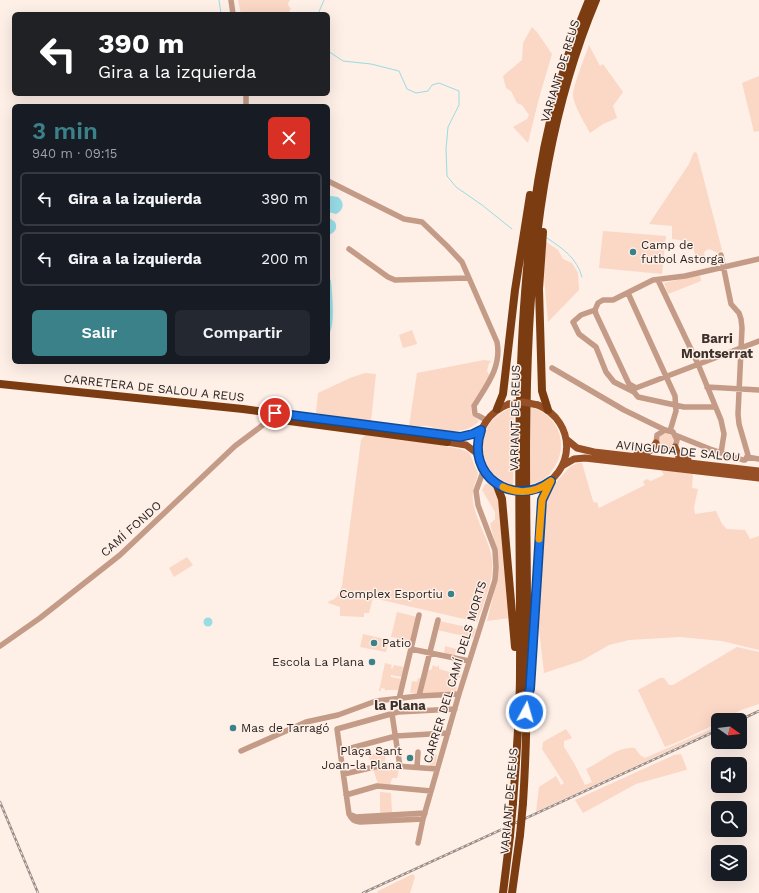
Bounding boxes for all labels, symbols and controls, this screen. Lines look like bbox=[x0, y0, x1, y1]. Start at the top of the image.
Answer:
street label: VARIANT DE REUS bbox=[538, 18, 582, 124]
text: 390 m bbox=[98, 27, 184, 60]
icon: left bbox=[32, 28, 84, 80]
text: Gira a la izquierda bbox=[98, 61, 257, 82]
text: 3 min bbox=[32, 117, 98, 145]
button: close bbox=[268, 117, 310, 159]
text: 940 m · 09:15 bbox=[32, 146, 117, 161]
icon: left bbox=[34, 188, 56, 210]
text: Gira a la izquierda bbox=[68, 190, 201, 208]
text: 390 m bbox=[261, 190, 308, 208]
place label: Camp de futbol Astorga bbox=[641, 238, 724, 266]
marker: Camp de futbol Astorga bbox=[628, 247, 638, 257]
icon: left bbox=[34, 248, 56, 270]
text: Gira a la izquierda bbox=[68, 250, 201, 268]
text: 200 m bbox=[261, 250, 308, 268]
button: Salir bbox=[32, 310, 167, 356]
button: Compartir bbox=[175, 310, 310, 356]
district label: Barri Montserrat bbox=[681, 331, 753, 361]
street label: VARIANT DE REUS bbox=[507, 365, 523, 471]
street label: CARRETERA DE SALOU A REUS bbox=[63, 372, 245, 404]
pin bbox=[258, 396, 292, 430]
icon: arrive bbox=[264, 402, 286, 424]
street label: AVINGUDA DE SALOU bbox=[615, 438, 741, 464]
street label: CAMÍ FONDO bbox=[98, 498, 164, 560]
street label: CARRER DEL CAMÍ DELS MORTS bbox=[421, 579, 489, 765]
place label: Complex Esportiu bbox=[339, 587, 443, 601]
marker: Complex Esportiu bbox=[446, 589, 456, 599]
place label: Patio bbox=[382, 636, 411, 650]
marker: Patio bbox=[369, 638, 379, 648]
place label: Escola La Plana bbox=[272, 655, 364, 669]
marker: Escola La Plana bbox=[367, 657, 377, 667]
position arrow bbox=[505, 691, 547, 733]
district label: la Plana bbox=[374, 698, 426, 713]
north arrow bbox=[711, 713, 747, 749]
map controls bbox=[711, 713, 747, 881]
place label: Mas de Tarragó bbox=[241, 721, 329, 735]
marker: Mas de Tarragó bbox=[228, 723, 238, 733]
place label: Plaça Sant Joan-la Plana bbox=[321, 744, 402, 772]
street label: VARIANT DE REUS bbox=[497, 747, 521, 855]
marker: Plaça Sant Joan-la Plana bbox=[405, 753, 415, 763]
button: sound bbox=[711, 757, 747, 793]
button: search bbox=[711, 801, 747, 837]
button: layers bbox=[711, 845, 747, 881]

